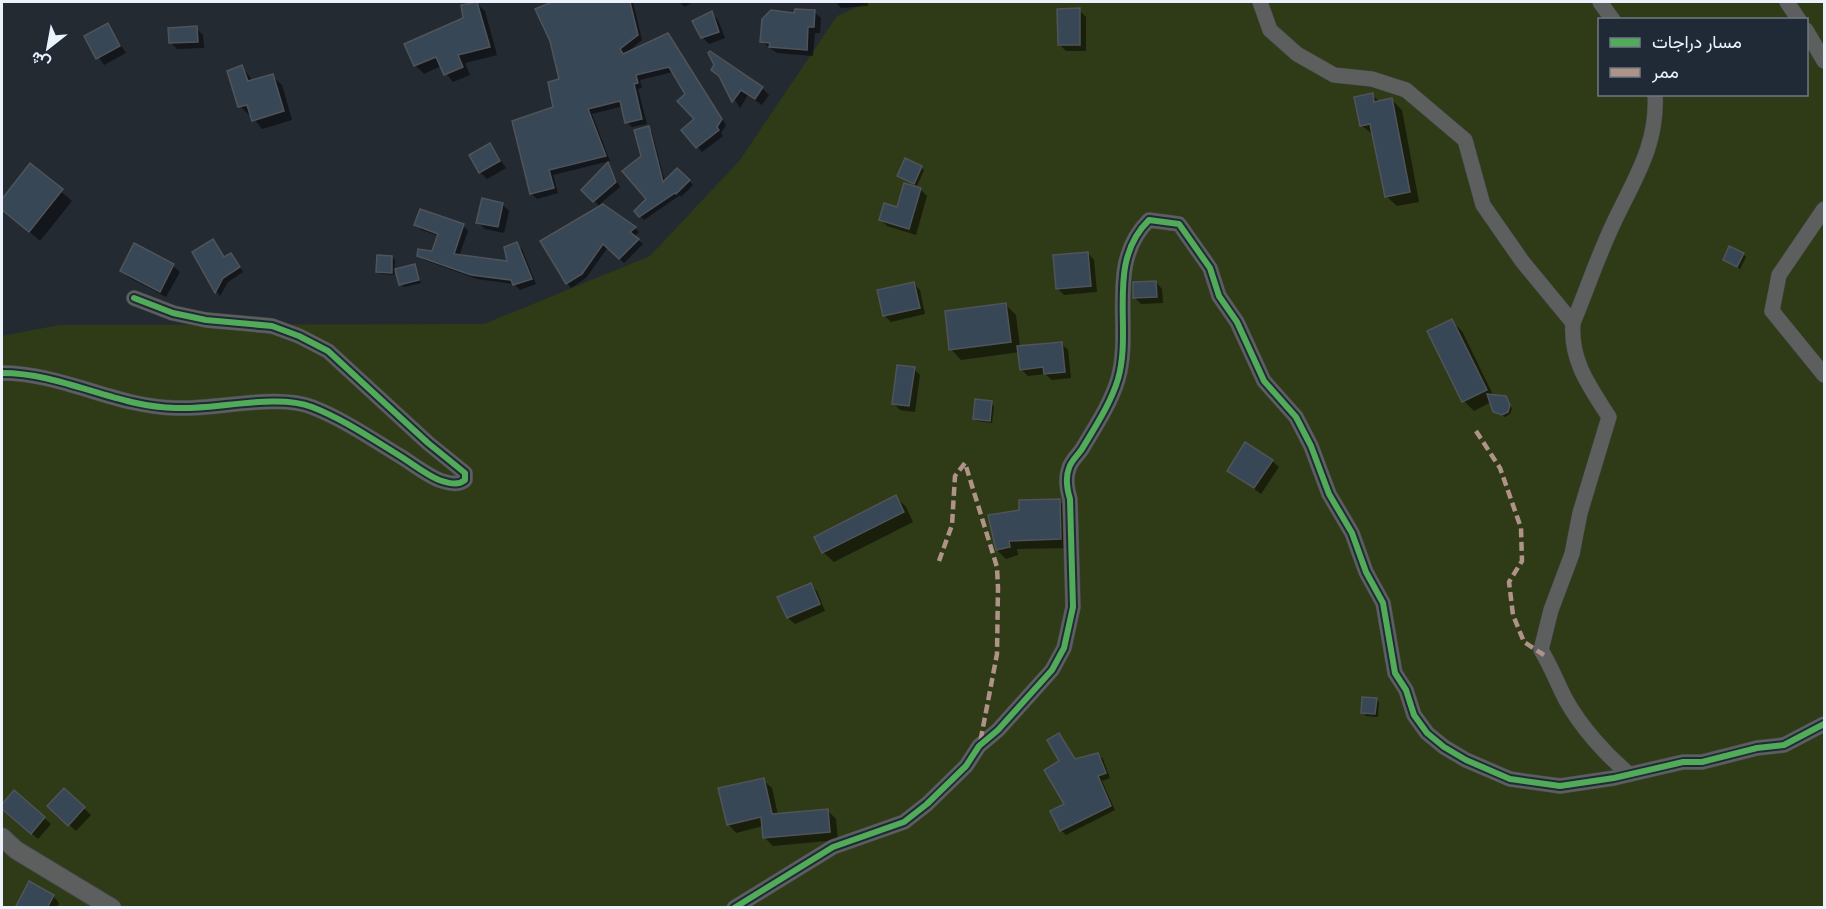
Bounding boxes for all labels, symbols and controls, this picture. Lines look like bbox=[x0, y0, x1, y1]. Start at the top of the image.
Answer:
north arrow bbox=[18, 18, 78, 78]
legend bbox=[1598, 18, 1808, 96]
text: مسار دراجات bbox=[1652, 31, 1742, 53]
text: ش bbox=[27, 46, 54, 74]
text: ممر bbox=[1651, 61, 1679, 83]

